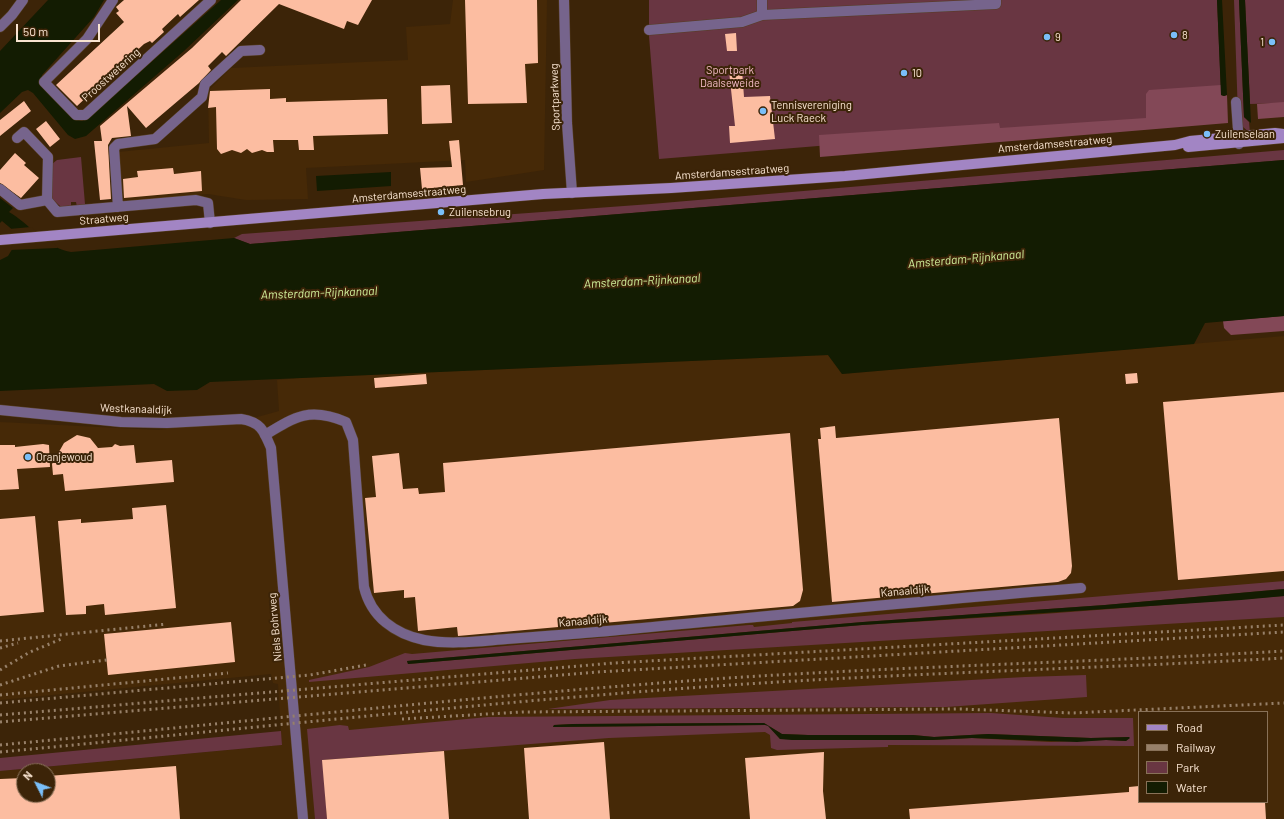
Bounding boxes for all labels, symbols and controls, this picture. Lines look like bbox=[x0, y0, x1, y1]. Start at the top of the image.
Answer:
scale bar bbox=[18, 16, 102, 42]
text: 50 m bbox=[23, 24, 48, 38]
place label: 8 bbox=[1182, 28, 1188, 42]
place label: 9 bbox=[1055, 30, 1061, 44]
marker: 8 bbox=[1169, 30, 1179, 40]
marker: 9 bbox=[1042, 32, 1052, 42]
place label: 1 bbox=[1260, 35, 1264, 49]
marker: 1 bbox=[1267, 37, 1277, 47]
street label: Proostwetering bbox=[79, 45, 143, 105]
street label: Sportparkweg bbox=[547, 63, 563, 131]
park label: Sportpark Daalseweide bbox=[700, 63, 760, 89]
place label: 10 bbox=[912, 66, 922, 80]
marker: 10 bbox=[899, 68, 909, 78]
place label: Tennisvereniging Luck Raeck bbox=[771, 98, 852, 124]
marker: Tennisvereniging Luck Raeck bbox=[758, 106, 768, 116]
place label: Zuilenselaan bbox=[1215, 127, 1275, 141]
marker: Zuilenselaan bbox=[1202, 129, 1212, 139]
street label: Amsterdamsestraatweg bbox=[997, 132, 1113, 156]
street label: Amsterdamsestraatweg bbox=[674, 161, 790, 183]
street label: Amsterdamsestraatweg bbox=[351, 182, 467, 206]
place label: Zuilensebrug bbox=[449, 205, 511, 219]
marker: Zuilensebrug bbox=[436, 207, 446, 217]
street label: Straatweg bbox=[79, 210, 129, 228]
water label: Amsterdam-Rijnkanaal bbox=[907, 247, 1025, 271]
water label: Amsterdam-Rijnkanaal bbox=[583, 271, 701, 291]
water label: Amsterdam-Rijnkanaal bbox=[261, 284, 377, 302]
street label: Westkanaaldijk bbox=[100, 401, 172, 417]
place label: Oranjewoud bbox=[36, 450, 92, 464]
marker: Oranjewoud bbox=[23, 452, 33, 462]
street label: Kanaaldijk bbox=[880, 582, 930, 600]
street label: Niels Bohrweg bbox=[265, 592, 285, 662]
street label: Kanaaldijk bbox=[558, 612, 608, 630]
legend bbox=[1138, 711, 1268, 803]
text: Road bbox=[1176, 720, 1203, 734]
text: Railway bbox=[1176, 740, 1215, 754]
text: Park bbox=[1176, 760, 1200, 774]
north arrow bbox=[16, 763, 56, 803]
text: N bbox=[20, 768, 35, 782]
text: Water bbox=[1176, 780, 1207, 794]

